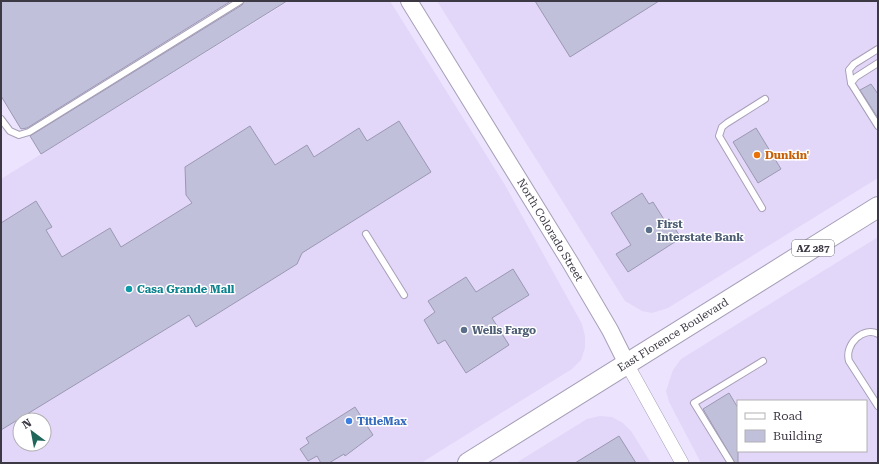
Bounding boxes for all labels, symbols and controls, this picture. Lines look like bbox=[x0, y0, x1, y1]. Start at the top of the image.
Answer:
place label: Dunkin' bbox=[765, 149, 809, 162]
marker: Dunkin' bbox=[752, 150, 762, 160]
street label: North Colorado Street bbox=[514, 176, 586, 284]
place label: First Interstate Bank bbox=[657, 218, 744, 244]
marker: First Interstate Bank bbox=[644, 225, 654, 235]
road number: AZ 287 bbox=[792, 240, 834, 256]
place label: Casa Grande Mall bbox=[137, 283, 235, 296]
marker: Casa Grande Mall bbox=[124, 284, 134, 294]
street label: East Florence Boulevard bbox=[615, 295, 731, 375]
place label: Wells Fargo bbox=[472, 324, 536, 337]
marker: Wells Fargo bbox=[459, 325, 469, 335]
legend bbox=[737, 400, 867, 452]
text: Road bbox=[773, 409, 803, 423]
north arrow bbox=[12, 412, 52, 452]
place label: TitleMax bbox=[357, 415, 407, 428]
text: N bbox=[20, 416, 34, 432]
marker: TitleMax bbox=[344, 416, 354, 426]
text: Building bbox=[773, 429, 822, 443]

